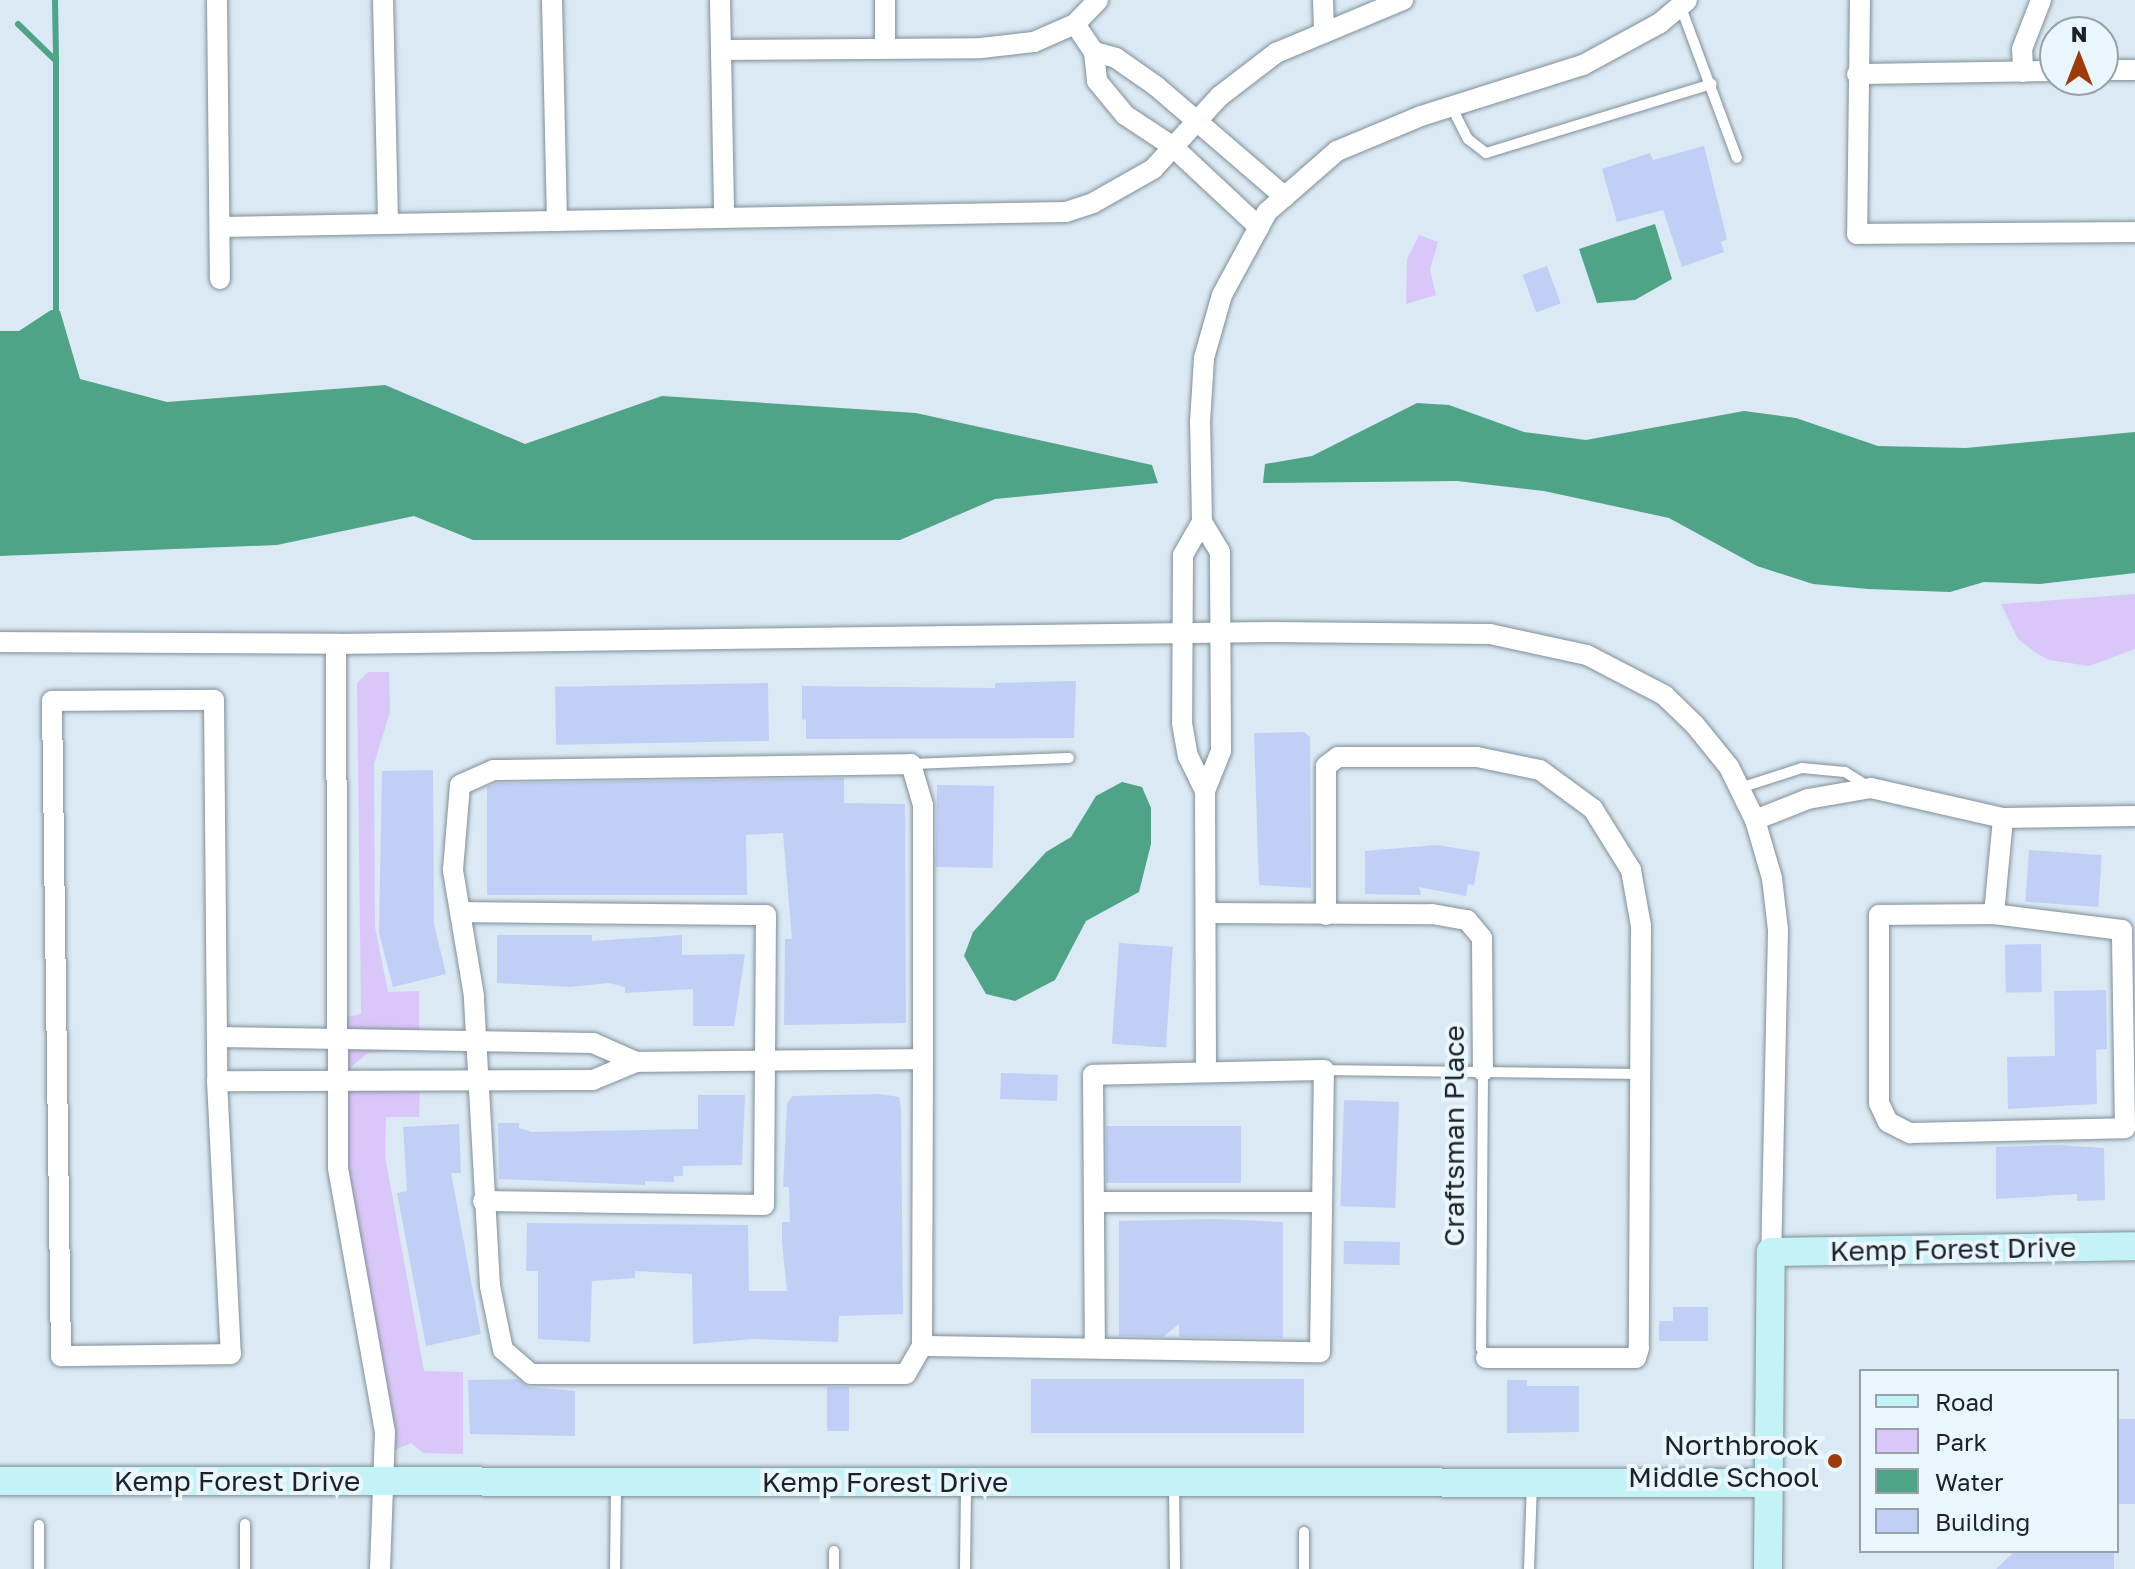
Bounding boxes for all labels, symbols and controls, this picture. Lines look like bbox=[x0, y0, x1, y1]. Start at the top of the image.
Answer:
north arrow bbox=[2039, 16, 2119, 96]
text: N bbox=[2071, 20, 2087, 47]
street label: Craftsman Place bbox=[1437, 1025, 1471, 1247]
street label: Kemp Forest Drive bbox=[1829, 1230, 2077, 1268]
legend bbox=[1859, 1369, 2119, 1553]
text: Road bbox=[1935, 1387, 1994, 1416]
text: Park bbox=[1935, 1427, 1987, 1456]
place label: Northbrook Middle School bbox=[1628, 1428, 1819, 1494]
marker: Northbrook Middle School bbox=[1826, 1452, 1844, 1470]
street label: Kemp Forest Drive bbox=[114, 1464, 360, 1498]
street label: Kemp Forest Drive bbox=[762, 1465, 1008, 1499]
text: Water bbox=[1935, 1467, 2003, 1496]
text: Building bbox=[1935, 1507, 2030, 1536]

